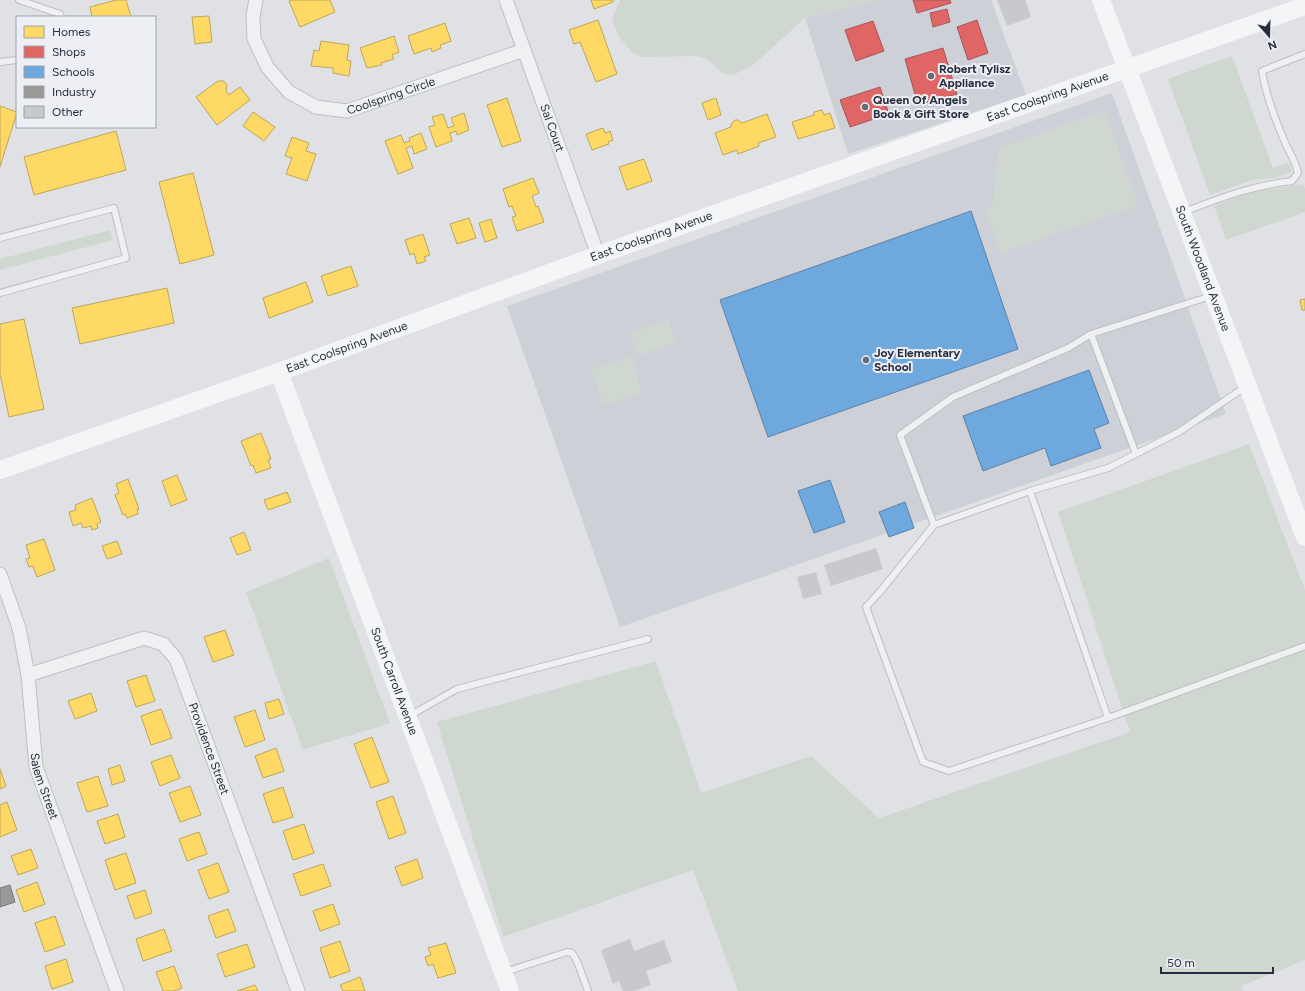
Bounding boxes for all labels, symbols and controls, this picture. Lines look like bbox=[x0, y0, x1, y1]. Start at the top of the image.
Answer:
legend bbox=[16, 16, 156, 128]
north arrow bbox=[1249, 16, 1289, 56]
text: Homes bbox=[52, 25, 91, 39]
text: N bbox=[1266, 37, 1278, 52]
text: Shops bbox=[52, 45, 86, 59]
place label: Robert Tylisz Appliance bbox=[939, 62, 1011, 90]
text: Schools bbox=[52, 65, 95, 79]
street label: East Coolspring Avenue bbox=[985, 69, 1111, 125]
marker: Robert Tylisz Appliance bbox=[926, 71, 936, 81]
street label: Coolspring Circle bbox=[345, 74, 437, 118]
text: Industry bbox=[52, 85, 97, 99]
place label: Queen Of Angels Book & Gift Store bbox=[873, 93, 969, 121]
street label: Sal Court bbox=[537, 102, 567, 154]
marker: Queen Of Angels Book & Gift Store bbox=[860, 102, 870, 112]
text: Other bbox=[52, 105, 83, 119]
street label: South Woodland Avenue bbox=[1173, 203, 1233, 334]
street label: East Coolspring Avenue bbox=[588, 208, 715, 264]
street label: East Coolspring Avenue bbox=[284, 318, 410, 376]
place label: Joy Elementary School bbox=[874, 346, 960, 374]
marker: Joy Elementary School bbox=[861, 355, 871, 365]
street label: South Carroll Avenue bbox=[368, 625, 421, 737]
street label: Providence Street bbox=[186, 701, 232, 797]
street label: Salem Street bbox=[28, 752, 62, 822]
scale bar bbox=[1161, 949, 1273, 975]
text: 50 m bbox=[1167, 956, 1195, 970]

